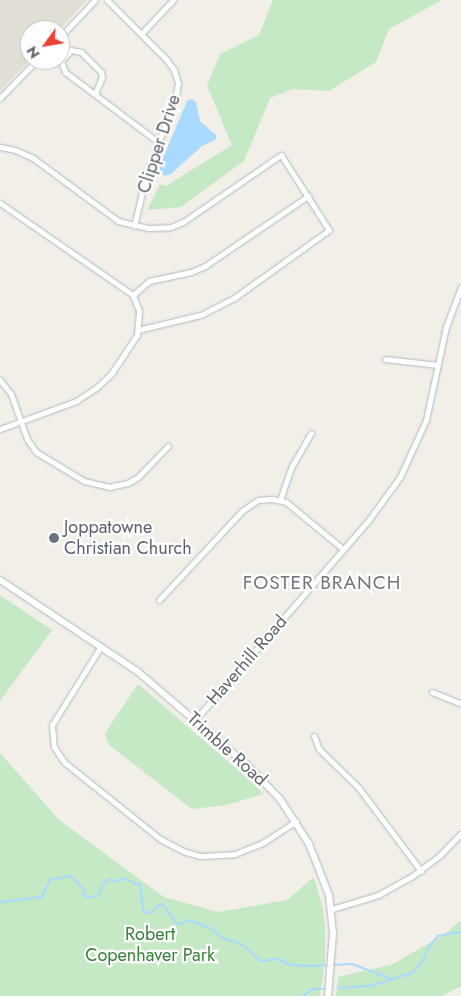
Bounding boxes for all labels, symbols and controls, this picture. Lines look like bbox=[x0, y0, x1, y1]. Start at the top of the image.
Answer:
north arrow bbox=[20, 20, 70, 70]
text: N bbox=[22, 42, 45, 62]
street label: Clipper Drive bbox=[133, 92, 185, 196]
place label: Joppatowne Christian Church bbox=[64, 517, 192, 560]
marker: Joppatowne Christian Church bbox=[48, 532, 60, 544]
district label: FOSTER BRANCH bbox=[241, 572, 403, 594]
street label: Haverhill Road bbox=[202, 611, 292, 709]
street label: Trimble Road bbox=[183, 708, 271, 790]
park label: Robert Copenhaver Park bbox=[85, 924, 215, 966]

